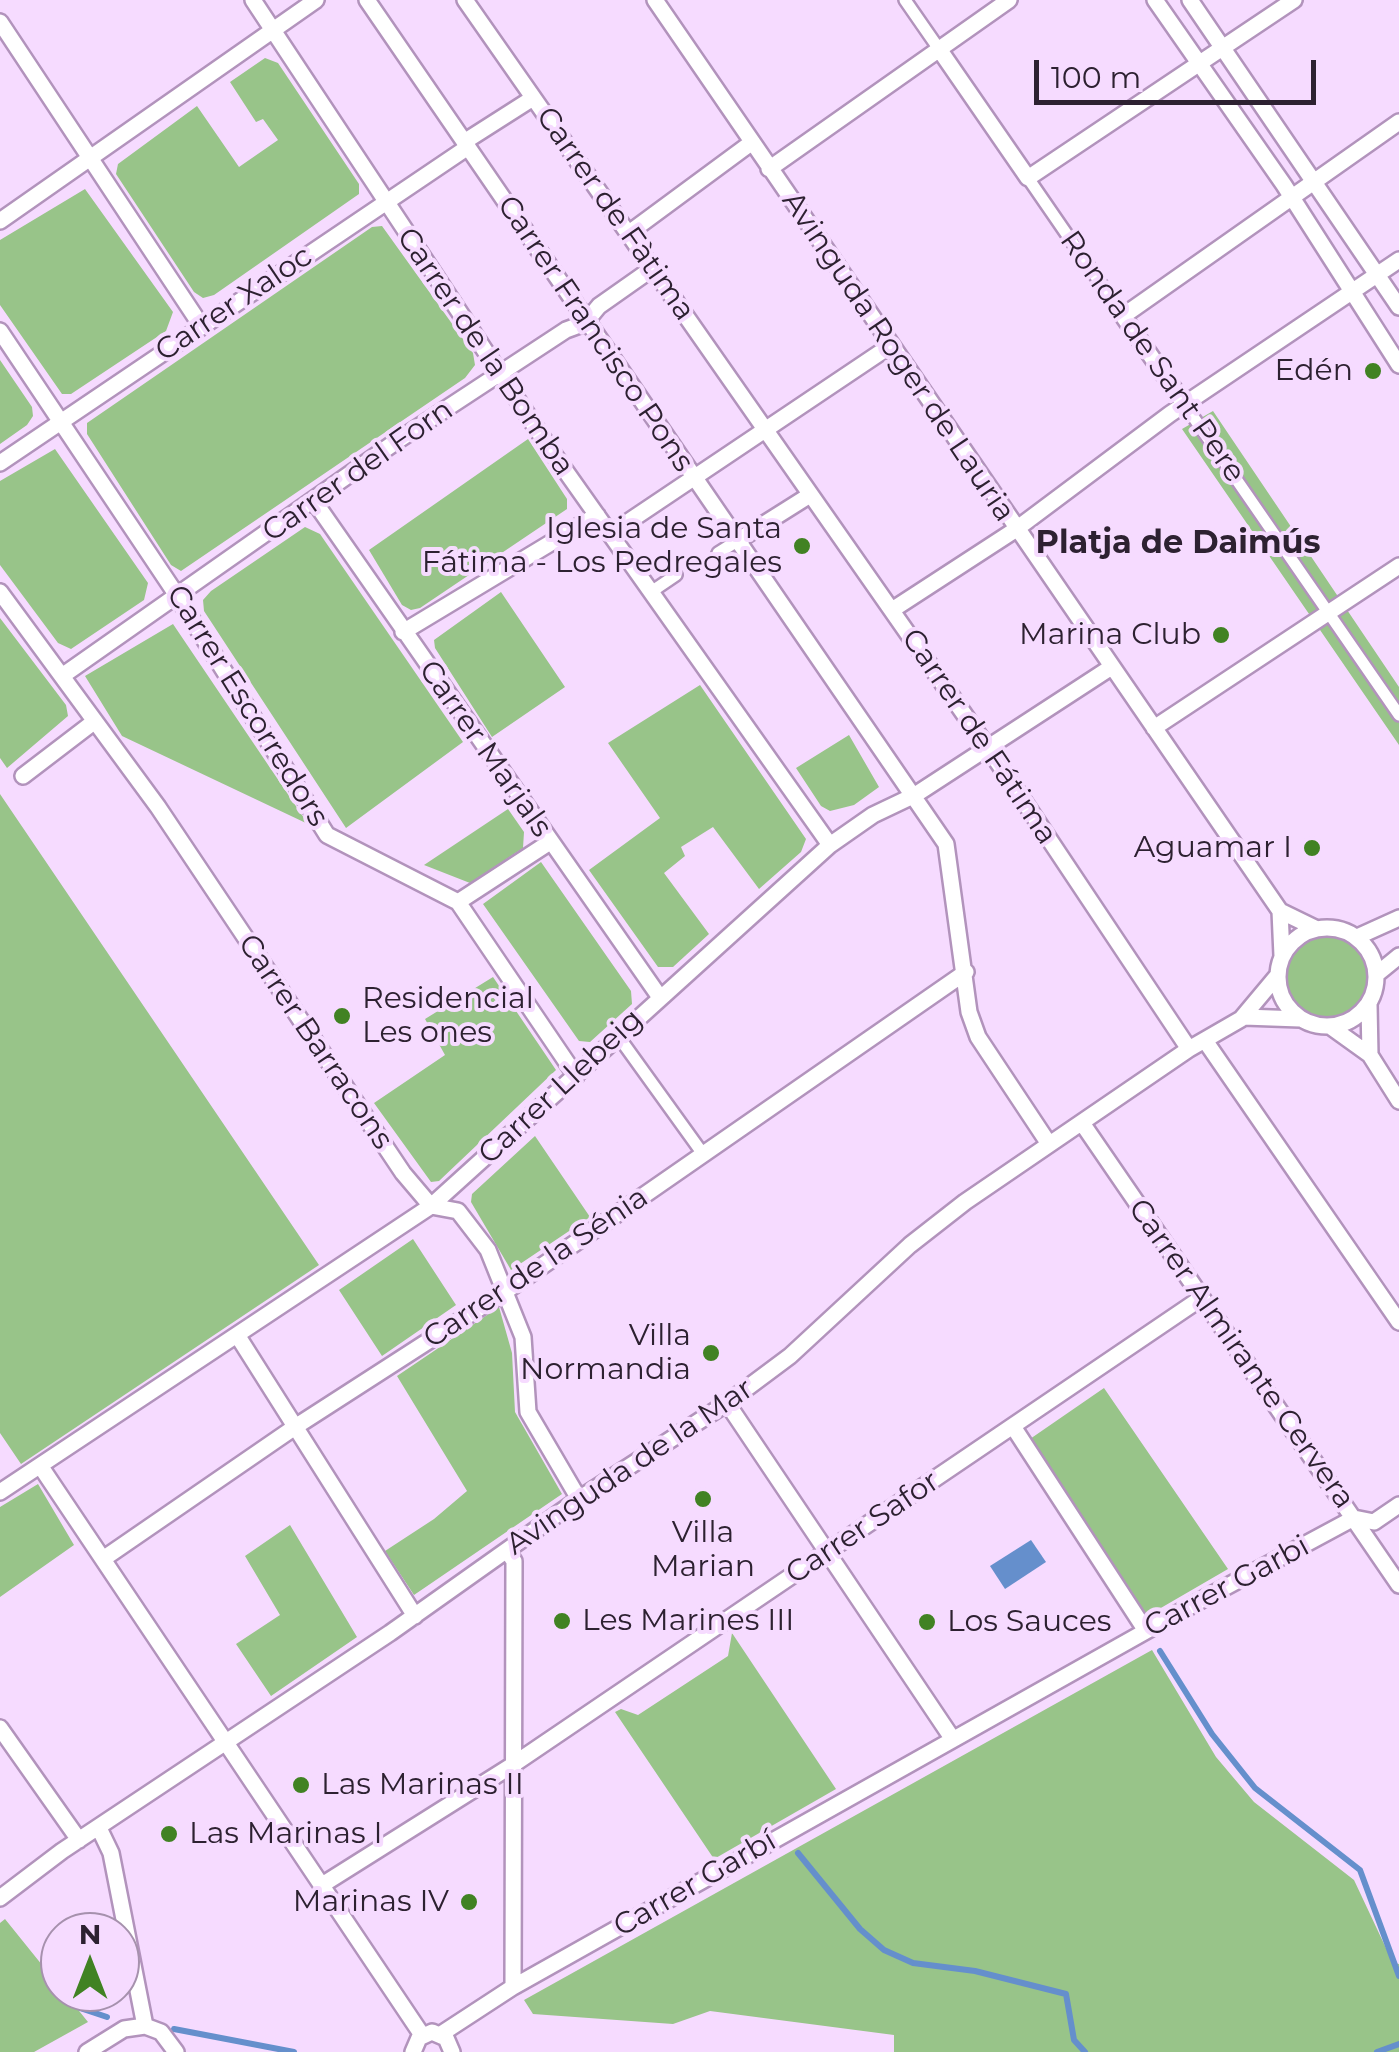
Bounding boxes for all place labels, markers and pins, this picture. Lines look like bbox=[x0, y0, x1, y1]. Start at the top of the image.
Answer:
place label: Edén bbox=[1274, 353, 1353, 389]
marker: Edén bbox=[1362, 360, 1384, 382]
place label: Iglesia de Santa Fátima - Los Pedregales bbox=[422, 511, 782, 582]
marker: Iglesia de Santa Fátima - Los Pedregales bbox=[791, 535, 813, 557]
place label: Marina Club bbox=[1019, 617, 1201, 653]
marker: Marina Club bbox=[1210, 624, 1232, 646]
place label: Aguamar I bbox=[1134, 830, 1292, 866]
marker: Aguamar I bbox=[1301, 837, 1323, 859]
place label: Residencial Les ones bbox=[362, 981, 534, 1052]
marker: Residencial Les ones bbox=[331, 1005, 353, 1027]
place label: Villa Normandia bbox=[520, 1318, 691, 1388]
marker: Villa Normandia bbox=[700, 1342, 722, 1364]
marker: Villa Marian bbox=[692, 1488, 714, 1510]
place label: Villa Marian bbox=[651, 1515, 755, 1586]
place label: Les Marines III bbox=[582, 1603, 794, 1639]
place label: Los Sauces bbox=[947, 1604, 1111, 1640]
marker: Les Marines III bbox=[551, 1610, 573, 1632]
marker: Los Sauces bbox=[916, 1611, 938, 1633]
place label: Las Marinas II bbox=[321, 1767, 524, 1803]
marker: Las Marinas II bbox=[290, 1774, 312, 1796]
place label: Las Marinas I bbox=[189, 1816, 383, 1852]
marker: Las Marinas I bbox=[158, 1823, 180, 1845]
place label: Marinas IV bbox=[293, 1884, 449, 1920]
marker: Marinas IV bbox=[458, 1891, 480, 1913]

